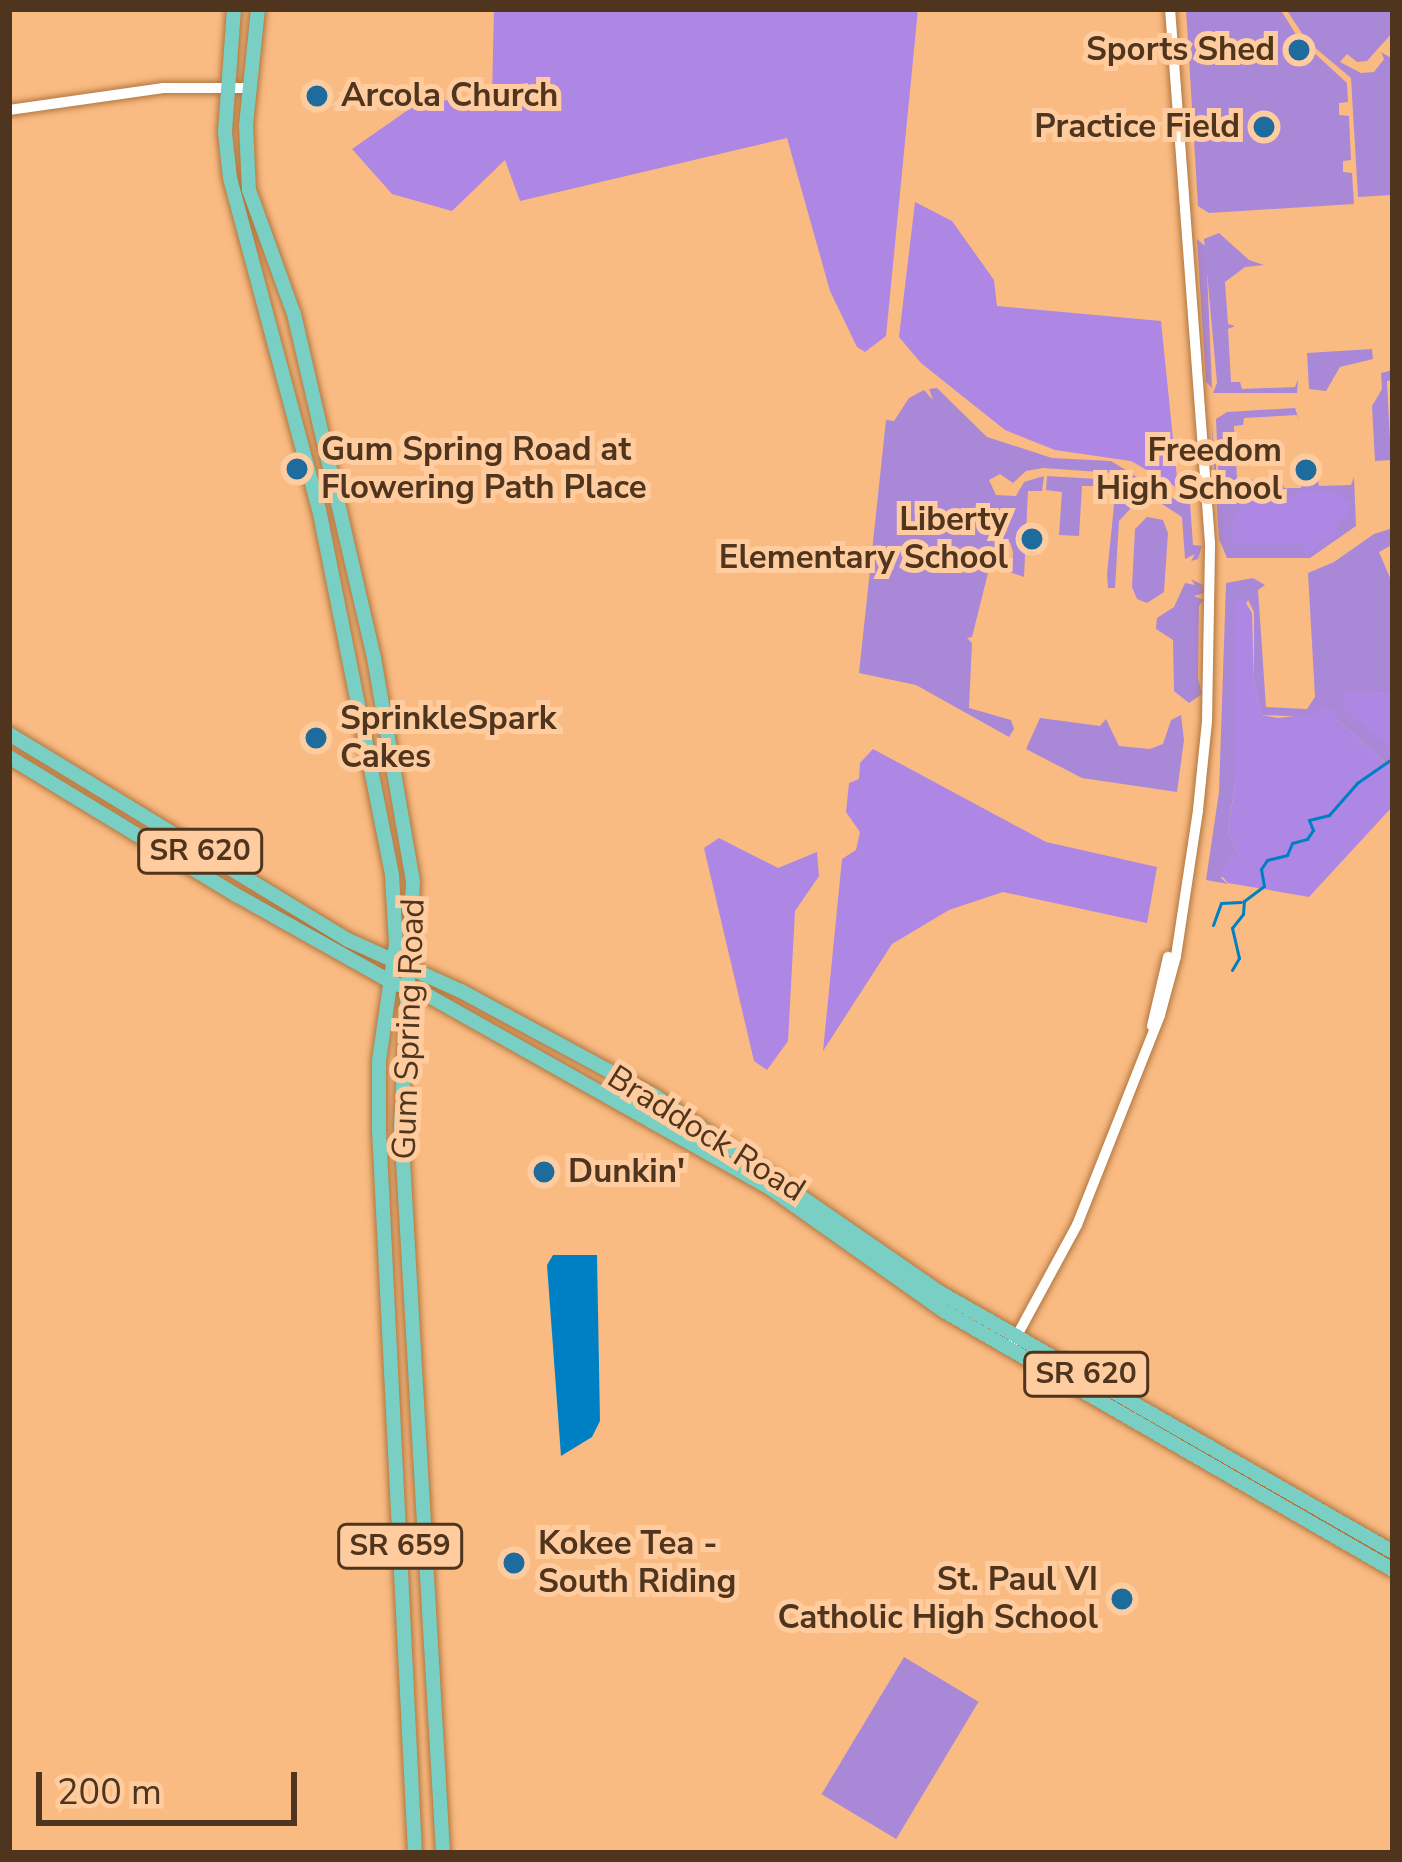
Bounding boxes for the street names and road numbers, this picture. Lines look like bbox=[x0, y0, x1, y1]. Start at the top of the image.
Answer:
road number: SR 620 bbox=[137, 827, 263, 875]
street label: Gum Spring Road bbox=[385, 898, 433, 1160]
street label: Braddock Road bbox=[600, 1058, 812, 1210]
road number: SR 620 bbox=[1023, 1350, 1149, 1398]
road number: SR 659 bbox=[337, 1522, 463, 1570]

